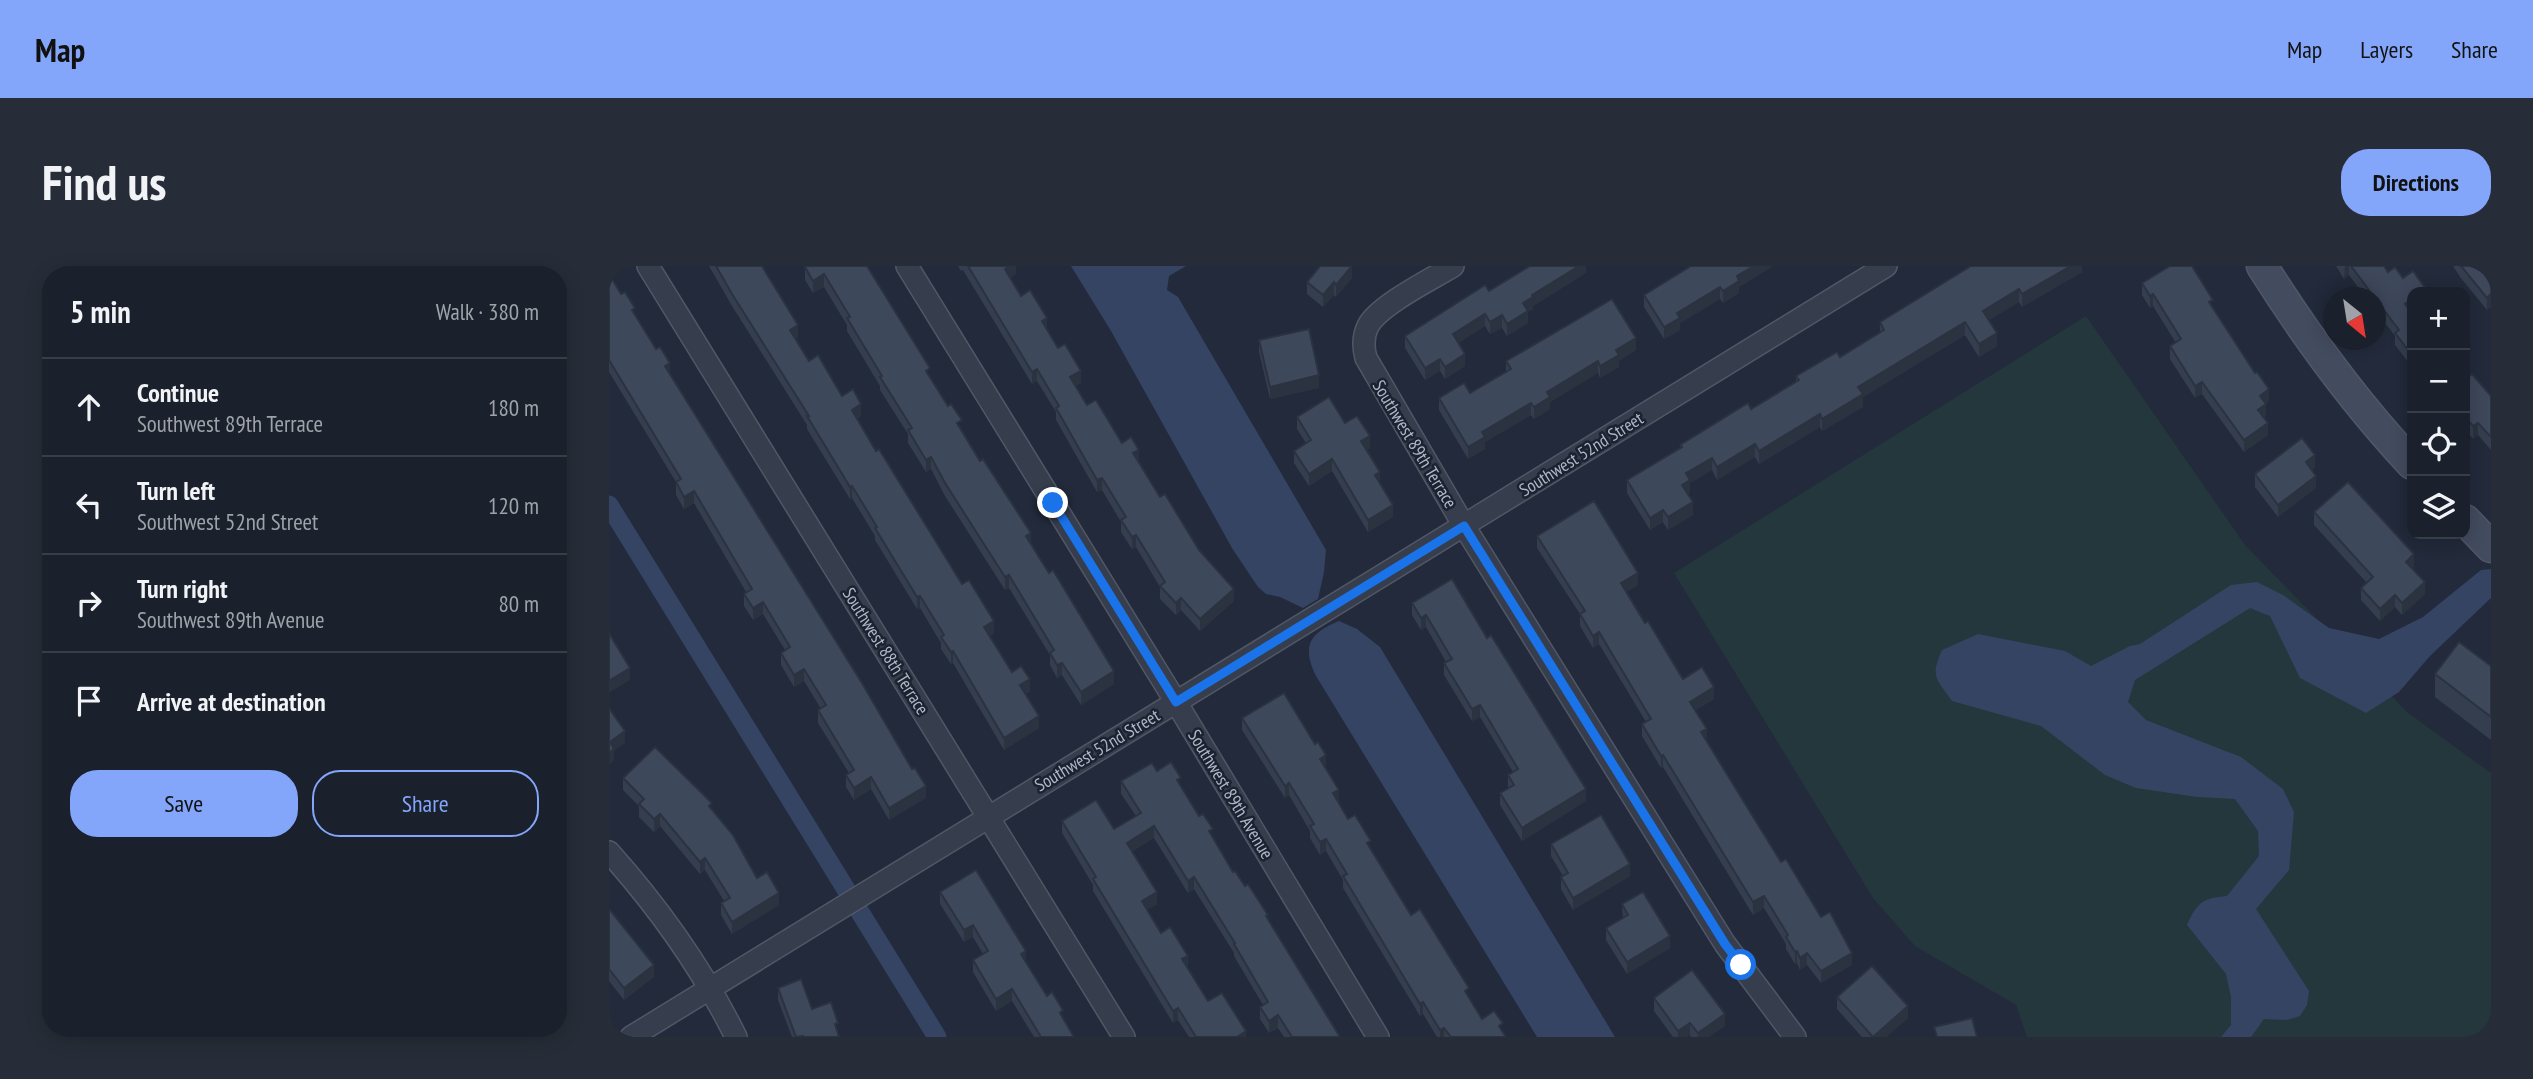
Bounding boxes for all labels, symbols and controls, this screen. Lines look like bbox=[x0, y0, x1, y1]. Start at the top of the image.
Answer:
text: Map bbox=[35, 28, 85, 71]
text: Map bbox=[2287, 34, 2322, 65]
text: Layers bbox=[2360, 34, 2413, 65]
text: Share bbox=[2451, 34, 2498, 65]
button: Directions bbox=[2341, 149, 2491, 216]
text: Find us bbox=[42, 150, 166, 214]
north arrow bbox=[2323, 287, 2386, 350]
map controls bbox=[2407, 287, 2470, 539]
button: + bbox=[2407, 287, 2470, 350]
text: 5 min bbox=[70, 292, 131, 331]
text: Walk · 380 m bbox=[436, 297, 539, 326]
button: − bbox=[2407, 350, 2470, 413]
text: Continue bbox=[137, 376, 219, 409]
street label: Southwest 89th Terrace bbox=[1368, 376, 1462, 512]
icon: ahead bbox=[70, 388, 108, 426]
text: 180 m bbox=[488, 393, 539, 422]
street label: Southwest 52nd Street bbox=[1515, 407, 1647, 501]
text: Southwest 89th Terrace bbox=[137, 409, 323, 438]
button: locate bbox=[2407, 413, 2470, 476]
text: Turn left bbox=[137, 474, 215, 507]
button: layers bbox=[2407, 476, 2470, 539]
icon: left bbox=[70, 486, 108, 524]
route end bbox=[1037, 487, 1068, 518]
text: 120 m bbox=[488, 491, 539, 520]
text: Southwest 52nd Street bbox=[137, 507, 318, 536]
text: Turn right bbox=[137, 572, 228, 605]
street label: Southwest 88th Terrace bbox=[838, 583, 934, 719]
icon: right bbox=[70, 584, 108, 622]
text: 80 m bbox=[498, 589, 539, 618]
text: Southwest 89th Avenue bbox=[137, 605, 325, 634]
icon: arrive bbox=[70, 682, 108, 720]
text: Arrive at destination bbox=[137, 685, 326, 718]
street label: Southwest 52nd Street bbox=[1030, 704, 1164, 796]
street label: Southwest 89th Avenue bbox=[1183, 725, 1279, 863]
button: Save bbox=[70, 770, 298, 837]
button: Share bbox=[312, 770, 539, 837]
route start bbox=[1725, 949, 1756, 980]

